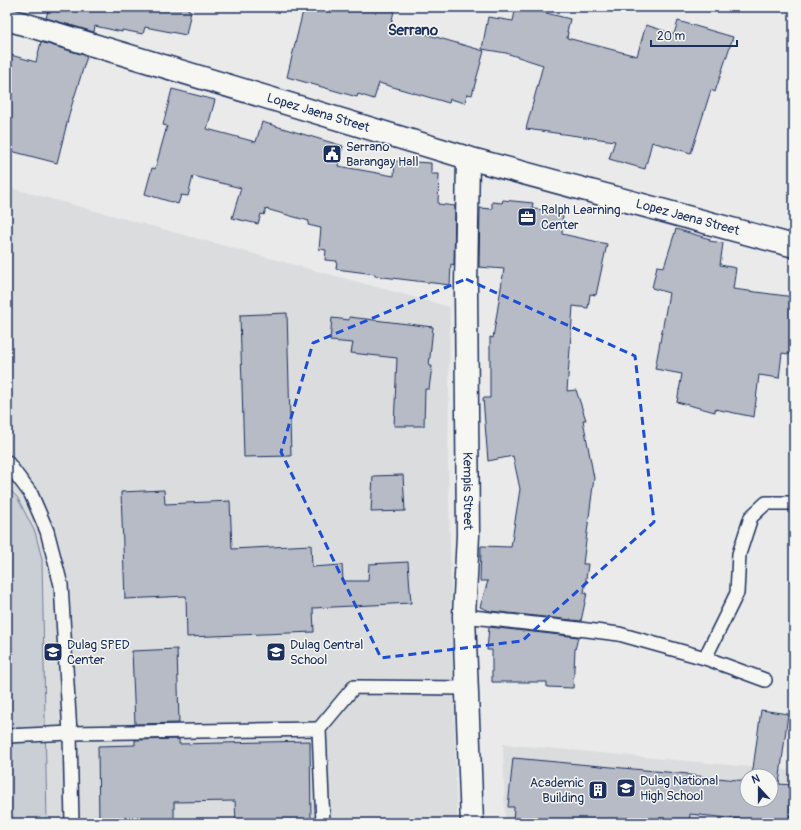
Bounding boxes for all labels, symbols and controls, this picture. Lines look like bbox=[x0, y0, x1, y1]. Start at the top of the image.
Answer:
district label: Serrano bbox=[388, 21, 438, 40]
scale bar bbox=[651, 22, 737, 48]
text: 20 m bbox=[657, 29, 686, 44]
street label: Lopez Jaena Street bbox=[265, 90, 372, 136]
place label: Serrano Barangay Hall bbox=[346, 139, 418, 170]
public building icon: Serrano Barangay Hall bbox=[321, 143, 343, 165]
street label: Lopez Jaena Street bbox=[634, 196, 742, 239]
place label: Ralph Learning Center bbox=[541, 202, 621, 233]
office icon: Ralph Learning Center bbox=[516, 206, 538, 228]
street label: Kempis Street bbox=[459, 452, 476, 531]
place label: Dulag SPED Center bbox=[67, 637, 130, 668]
place label: Dulag Central School bbox=[290, 637, 363, 668]
school or university icon: Dulag SPED Center bbox=[42, 641, 64, 663]
school or university icon: Dulag Central School bbox=[265, 641, 287, 663]
north arrow bbox=[739, 768, 779, 808]
text: N bbox=[750, 772, 762, 787]
place label: Dulag National High School bbox=[640, 773, 718, 804]
place label: Academic Building bbox=[530, 775, 584, 806]
school or university icon: Dulag National High School bbox=[615, 777, 637, 799]
building icon: Academic Building bbox=[587, 779, 609, 801]

